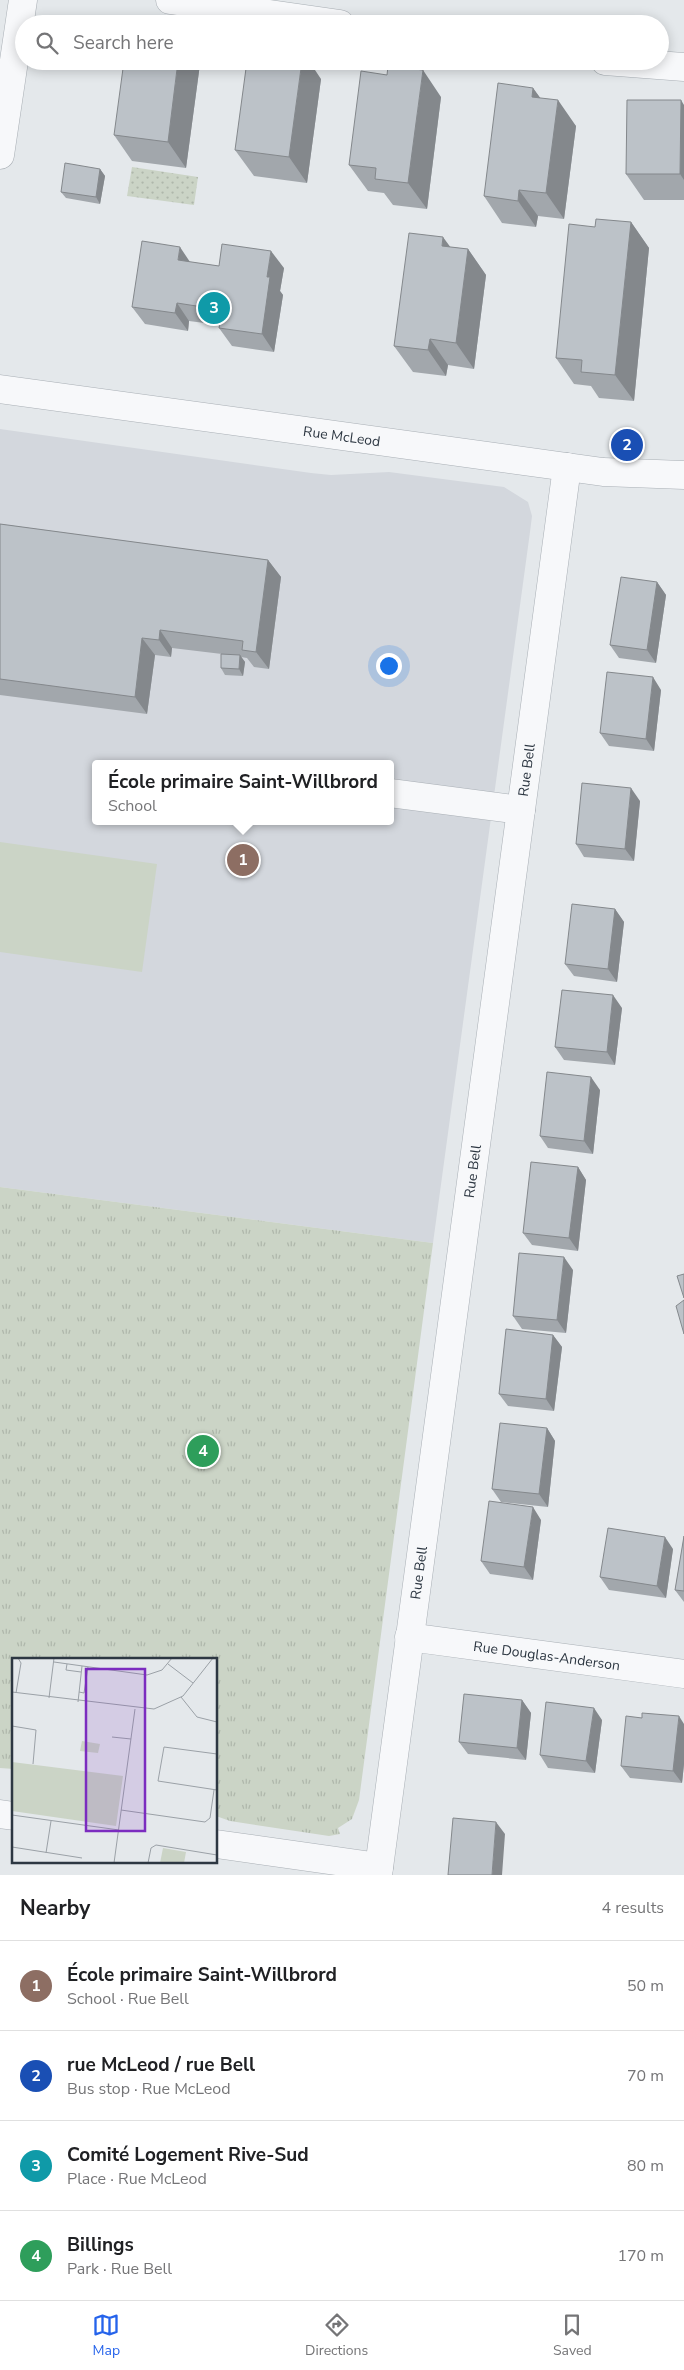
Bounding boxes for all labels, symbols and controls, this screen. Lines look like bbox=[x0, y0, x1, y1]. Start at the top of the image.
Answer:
search box bbox=[15, 15, 669, 70]
icon: search bbox=[33, 29, 61, 57]
text: Search here bbox=[73, 30, 174, 56]
pin: 3 bbox=[198, 289, 230, 327]
street label: Rue McLeod bbox=[302, 422, 382, 451]
pin: 2 bbox=[611, 426, 643, 464]
your location bbox=[376, 653, 402, 679]
street label: Rue Bell bbox=[514, 741, 540, 798]
popup bbox=[92, 760, 394, 825]
text: École primaire Saint-Willbrord bbox=[108, 769, 378, 795]
text: School bbox=[108, 795, 157, 817]
pin: 1 bbox=[227, 841, 259, 879]
street label: Rue Bell bbox=[460, 1143, 486, 1199]
pin: 4 bbox=[187, 1432, 219, 1470]
street label: Rue Bell bbox=[406, 1544, 432, 1601]
street label: Rue Douglas-Anderson bbox=[472, 1637, 621, 1675]
inset map bbox=[12, 1658, 218, 1862]
text: Nearby bbox=[20, 1894, 90, 1922]
text: 4 results bbox=[602, 1897, 664, 1919]
text: École primaire Saint-Willbrord bbox=[67, 1962, 337, 1988]
text: 1 bbox=[31, 1975, 41, 1997]
text: 50 m bbox=[627, 1975, 664, 1997]
text: School · Rue Bell bbox=[67, 1988, 189, 2010]
text: rue McLeod / rue Bell bbox=[67, 2052, 255, 2078]
text: 2 bbox=[31, 2065, 41, 2087]
text: 70 m bbox=[627, 2065, 664, 2087]
text: Bus stop · Rue McLeod bbox=[67, 2078, 231, 2100]
text: Comité Logement Rive-Sud bbox=[67, 2142, 309, 2168]
text: 3 bbox=[31, 2155, 41, 2177]
text: 80 m bbox=[627, 2155, 664, 2177]
text: Place · Rue McLeod bbox=[67, 2168, 207, 2190]
text: Billings bbox=[67, 2232, 134, 2258]
text: 4 bbox=[31, 2245, 41, 2267]
text: 170 m bbox=[617, 2245, 664, 2267]
text: Park · Rue Bell bbox=[67, 2258, 172, 2280]
tab: Map bbox=[92, 2311, 120, 2360]
tab: Directions bbox=[305, 2311, 368, 2360]
tab: Saved bbox=[553, 2311, 592, 2360]

